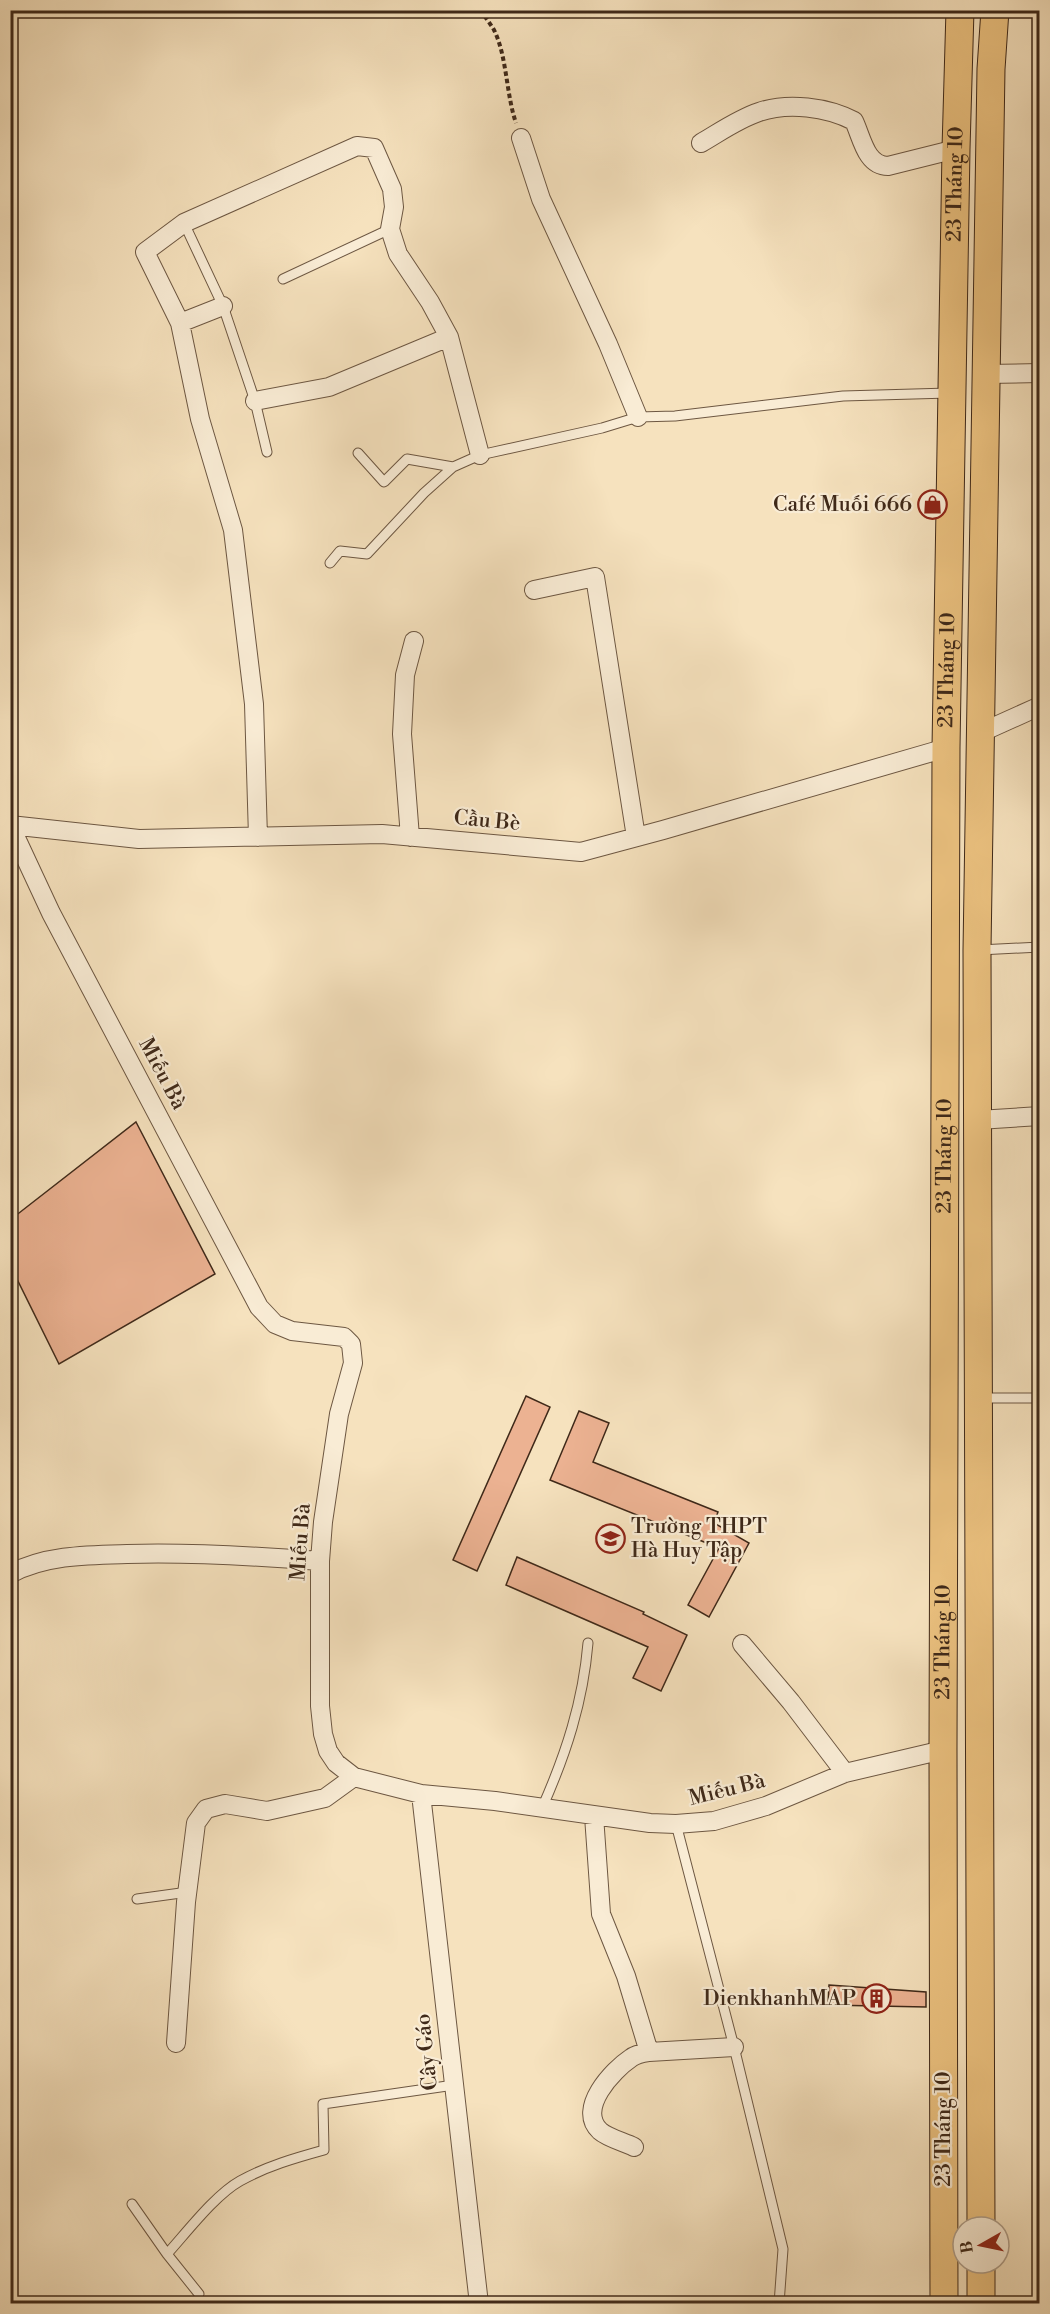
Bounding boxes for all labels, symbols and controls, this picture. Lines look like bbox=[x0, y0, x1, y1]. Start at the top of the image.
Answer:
street label: 23 Tháng 10 bbox=[941, 126, 970, 242]
shop icon: Café Muối 666 bbox=[917, 489, 949, 521]
place label: Café Muối 666 bbox=[773, 492, 912, 518]
street label: 23 Tháng 10 bbox=[933, 612, 961, 728]
street label: Cầu Bè bbox=[453, 805, 521, 837]
street label: Miếu Bà bbox=[132, 1034, 192, 1115]
street label: 23 Tháng 10 bbox=[932, 1098, 958, 1214]
street label: Miếu Bà bbox=[285, 1502, 317, 1582]
place label: Trường THPT Hà Huy Tập bbox=[631, 1514, 767, 1564]
school or university icon: Trường THPT Hà Huy Tập bbox=[594, 1523, 626, 1555]
street label: 23 Tháng 10 bbox=[930, 1584, 956, 1700]
street label: Miếu Bà bbox=[686, 1768, 768, 1812]
building icon: DienkhanhMAP bbox=[861, 1983, 893, 2015]
place label: DienkhanhMAP bbox=[703, 1986, 856, 2012]
street label: Cây Gáo bbox=[410, 2012, 444, 2092]
street label: 23 Tháng 10 bbox=[931, 2071, 957, 2187]
north arrow bbox=[951, 2215, 1011, 2275]
text: B bbox=[956, 2240, 978, 2255]

